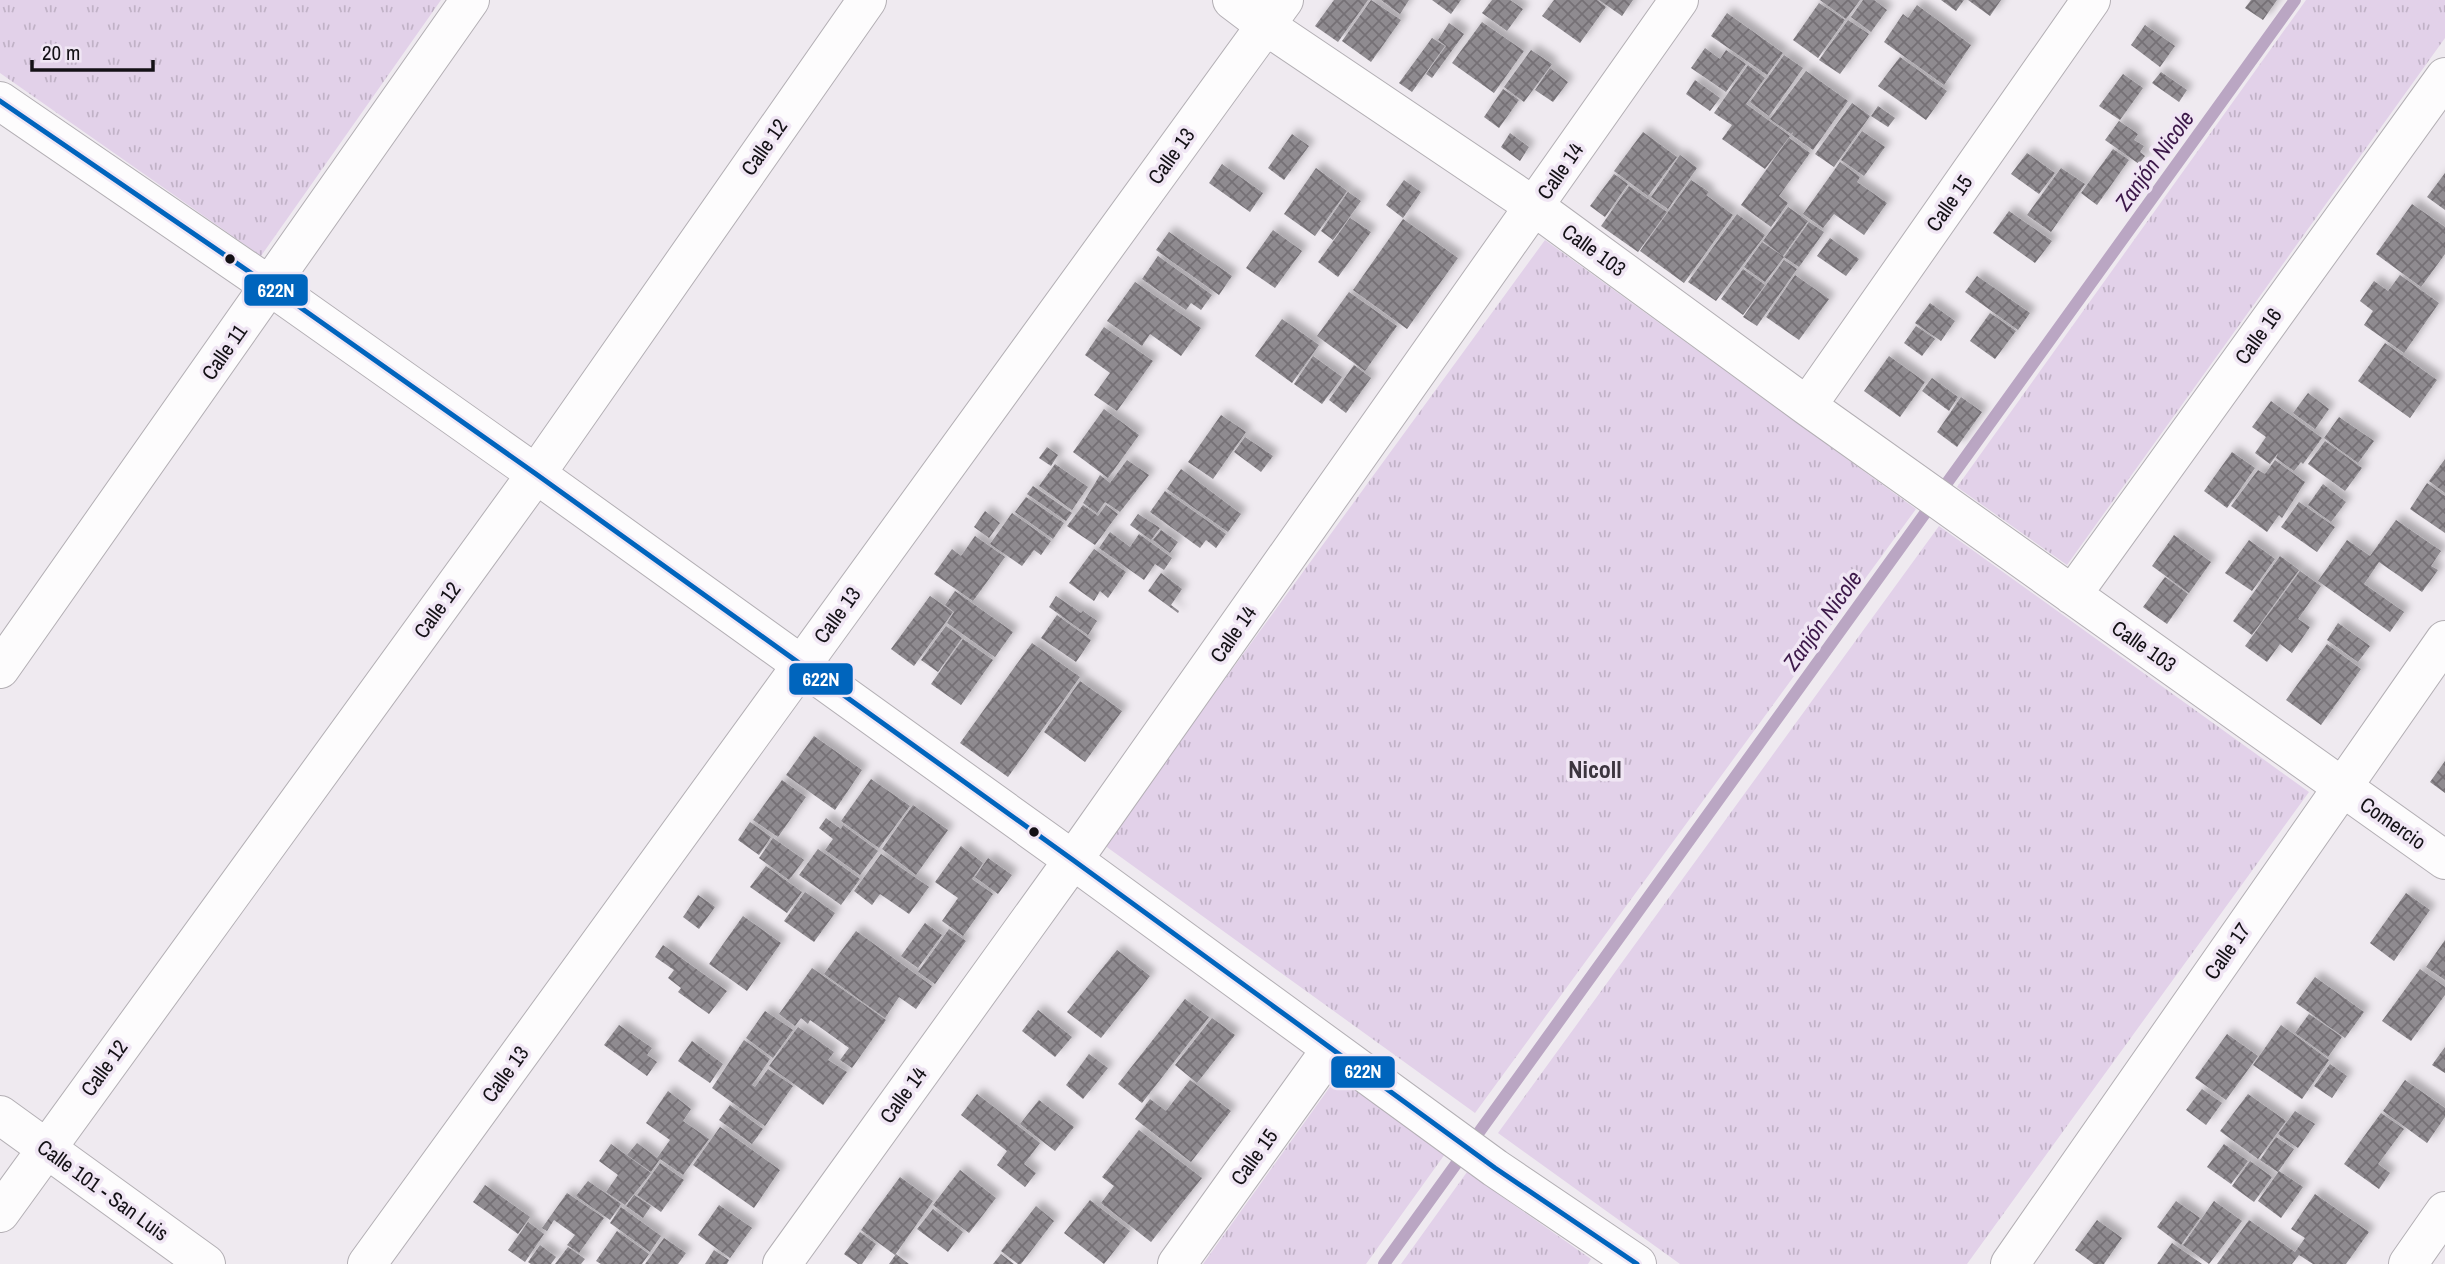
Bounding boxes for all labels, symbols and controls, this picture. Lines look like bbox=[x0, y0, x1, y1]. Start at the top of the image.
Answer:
scale bar bbox=[32, 28, 152, 72]
text: 20 m bbox=[42, 38, 80, 67]
water label: Zanjón Nicole bbox=[2107, 104, 2201, 217]
street label: Calle 12 bbox=[734, 113, 794, 181]
street label: Calle 13 bbox=[1141, 122, 1201, 190]
street label: Calle 14 bbox=[1530, 136, 1590, 205]
street label: Calle 15 bbox=[1919, 169, 1979, 237]
street label: Calle 103 bbox=[1556, 217, 1632, 283]
unlabelled marker bbox=[223, 252, 237, 266]
line badge: 622N bbox=[243, 273, 309, 307]
text: 622N bbox=[257, 277, 295, 303]
street label: Calle 16 bbox=[2228, 302, 2288, 370]
street label: Calle 11 bbox=[194, 318, 254, 386]
water label: Zanjón Nicole bbox=[1775, 564, 1869, 677]
street label: Calle 12 bbox=[407, 576, 467, 644]
street label: Calle 13 bbox=[807, 581, 867, 649]
street label: Calle 14 bbox=[1203, 599, 1263, 668]
street label: Calle 103 bbox=[2106, 613, 2182, 679]
line badge: 622N bbox=[788, 662, 854, 696]
text: 622N bbox=[802, 666, 840, 692]
district label: Nicoll bbox=[1568, 753, 1622, 785]
street label: Comercio bbox=[2354, 790, 2432, 856]
unlabelled marker bbox=[1027, 825, 1041, 839]
street label: Calle 17 bbox=[2197, 917, 2257, 985]
street label: Calle 12 bbox=[74, 1034, 134, 1102]
street label: Calle 13 bbox=[475, 1040, 535, 1108]
line badge: 622N bbox=[1330, 1055, 1396, 1089]
text: 622N bbox=[1344, 1058, 1382, 1084]
street label: Calle 14 bbox=[873, 1061, 934, 1129]
street label: Calle 15 bbox=[1224, 1123, 1284, 1191]
street label: Calle 101 - San Luis bbox=[31, 1132, 175, 1248]

